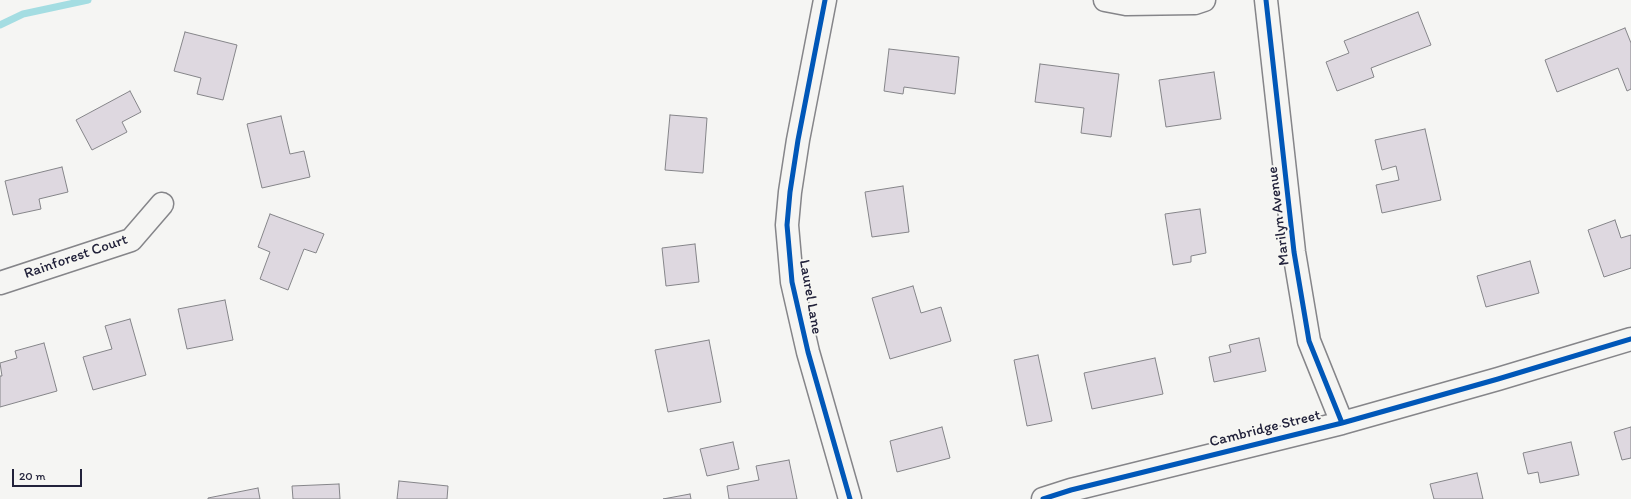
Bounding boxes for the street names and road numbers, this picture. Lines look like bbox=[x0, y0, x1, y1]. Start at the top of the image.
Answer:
street label: Marilyn Avenue bbox=[1264, 166, 1294, 266]
street label: Rainforest Court bbox=[22, 231, 130, 283]
street label: Laurel Lane bbox=[795, 258, 825, 336]
street label: Cambridge Street bbox=[1208, 406, 1322, 452]

